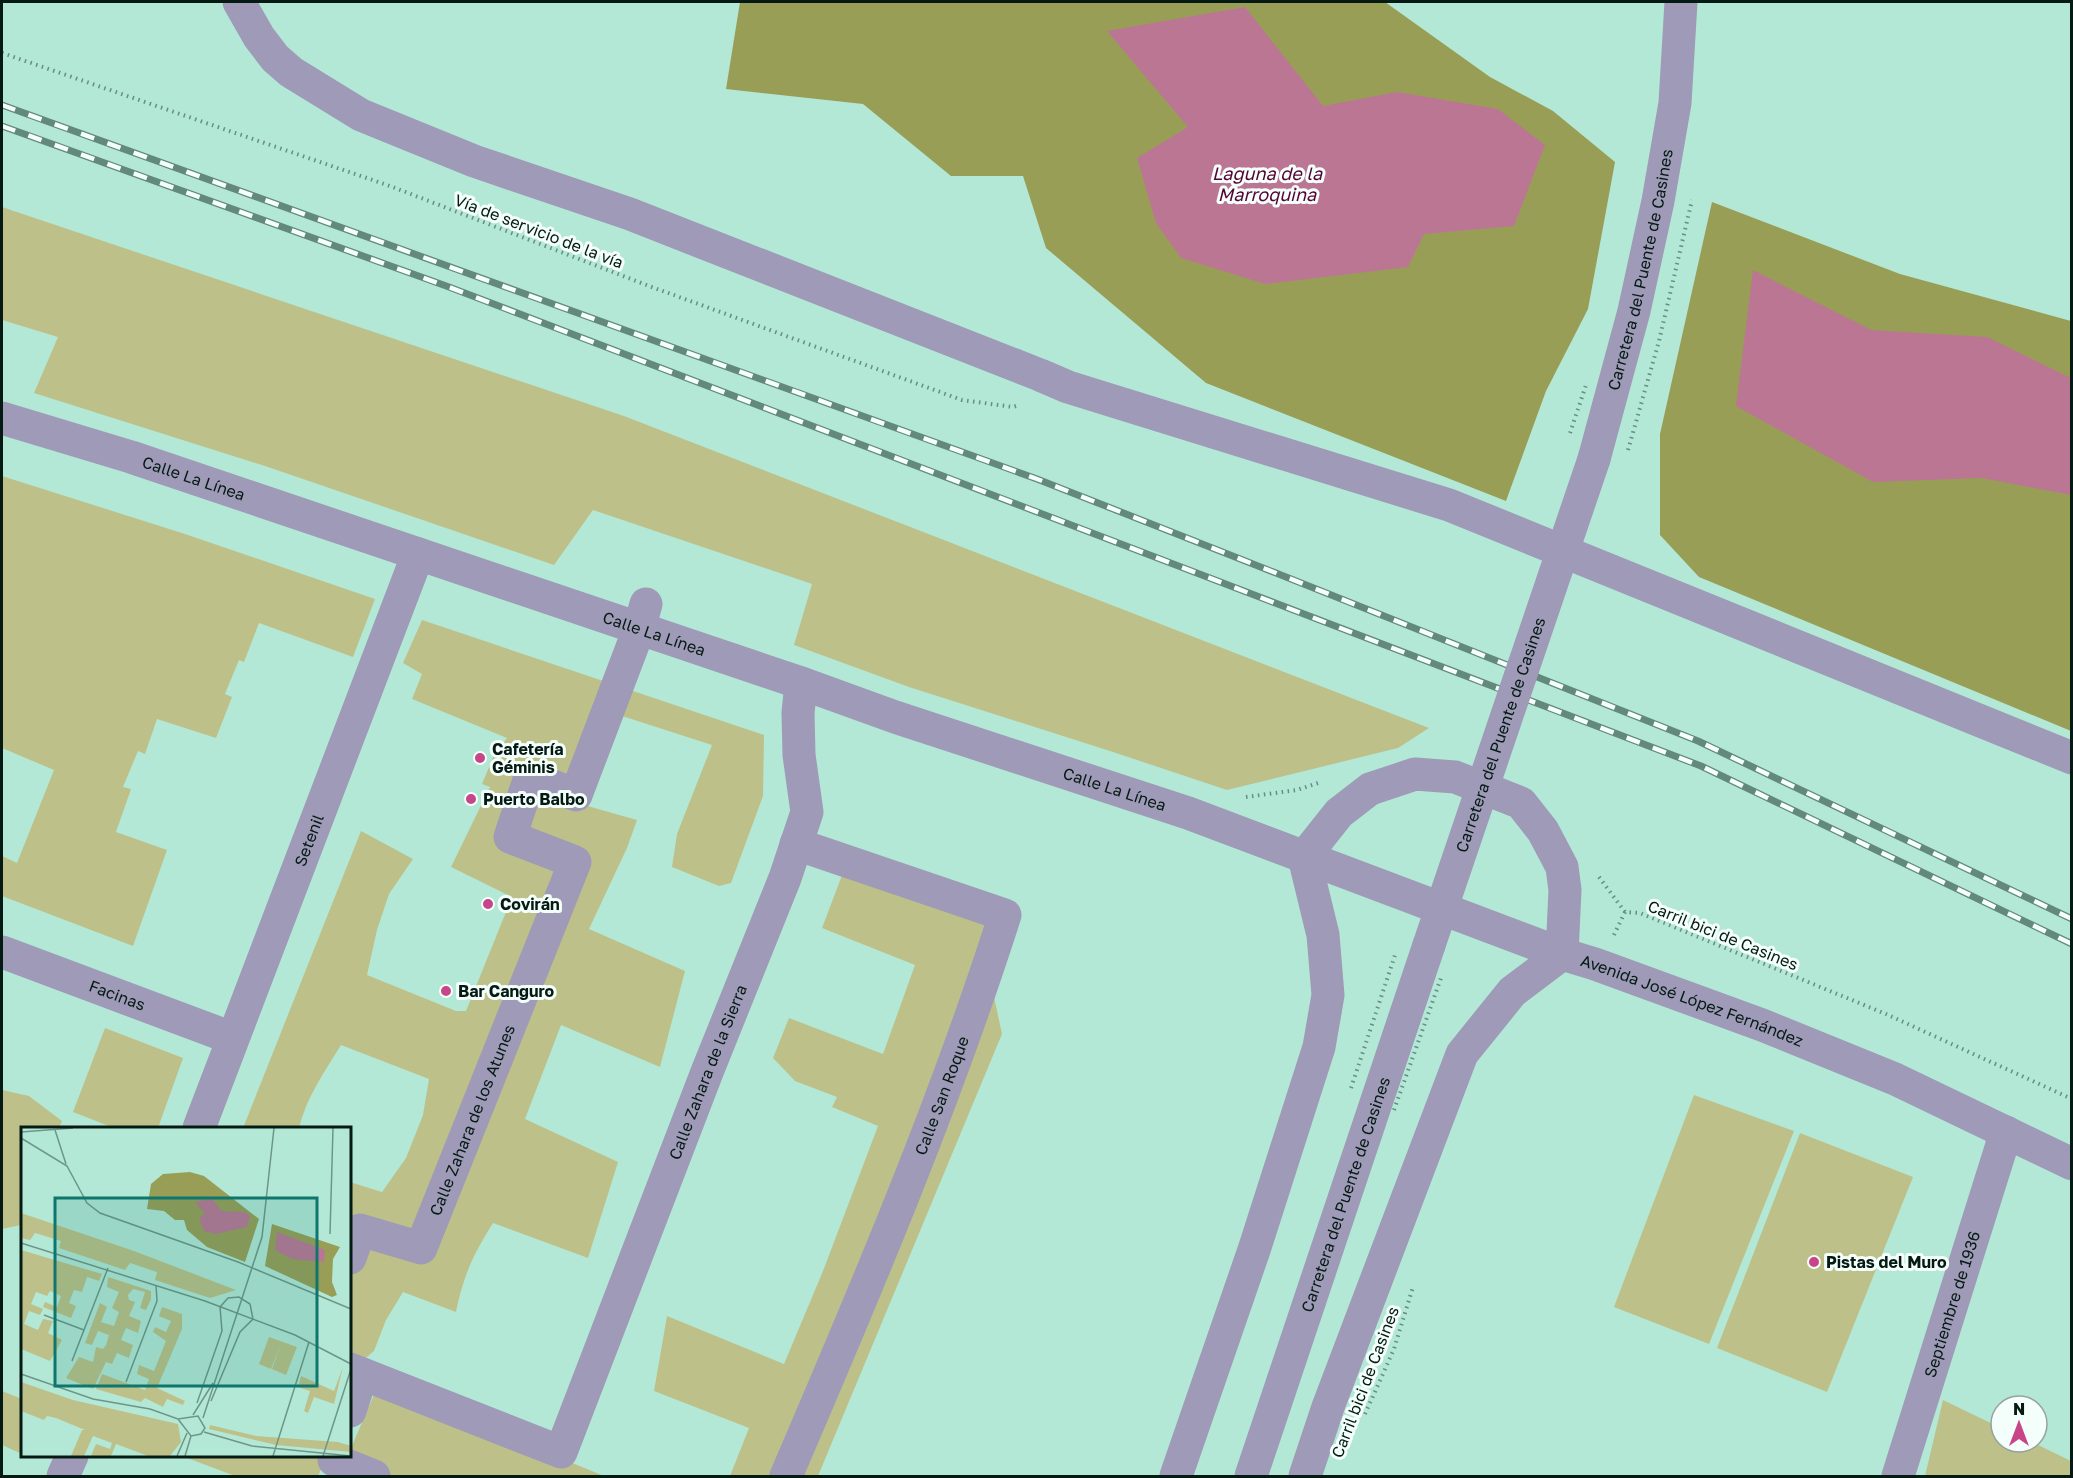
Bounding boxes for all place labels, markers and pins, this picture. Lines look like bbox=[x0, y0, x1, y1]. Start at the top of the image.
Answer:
place label: Cafetería Géminis bbox=[492, 739, 564, 777]
marker: Cafetería Géminis bbox=[473, 751, 487, 765]
place label: Puerto Balbo bbox=[483, 789, 585, 809]
marker: Puerto Balbo bbox=[464, 792, 478, 806]
place label: Covirán bbox=[500, 894, 560, 914]
marker: Covirán bbox=[481, 897, 495, 911]
place label: Bar Canguro bbox=[458, 981, 554, 1001]
marker: Bar Canguro bbox=[439, 984, 453, 998]
place label: Pistas del Muro bbox=[1826, 1252, 1947, 1272]
marker: Pistas del Muro bbox=[1807, 1255, 1821, 1269]

